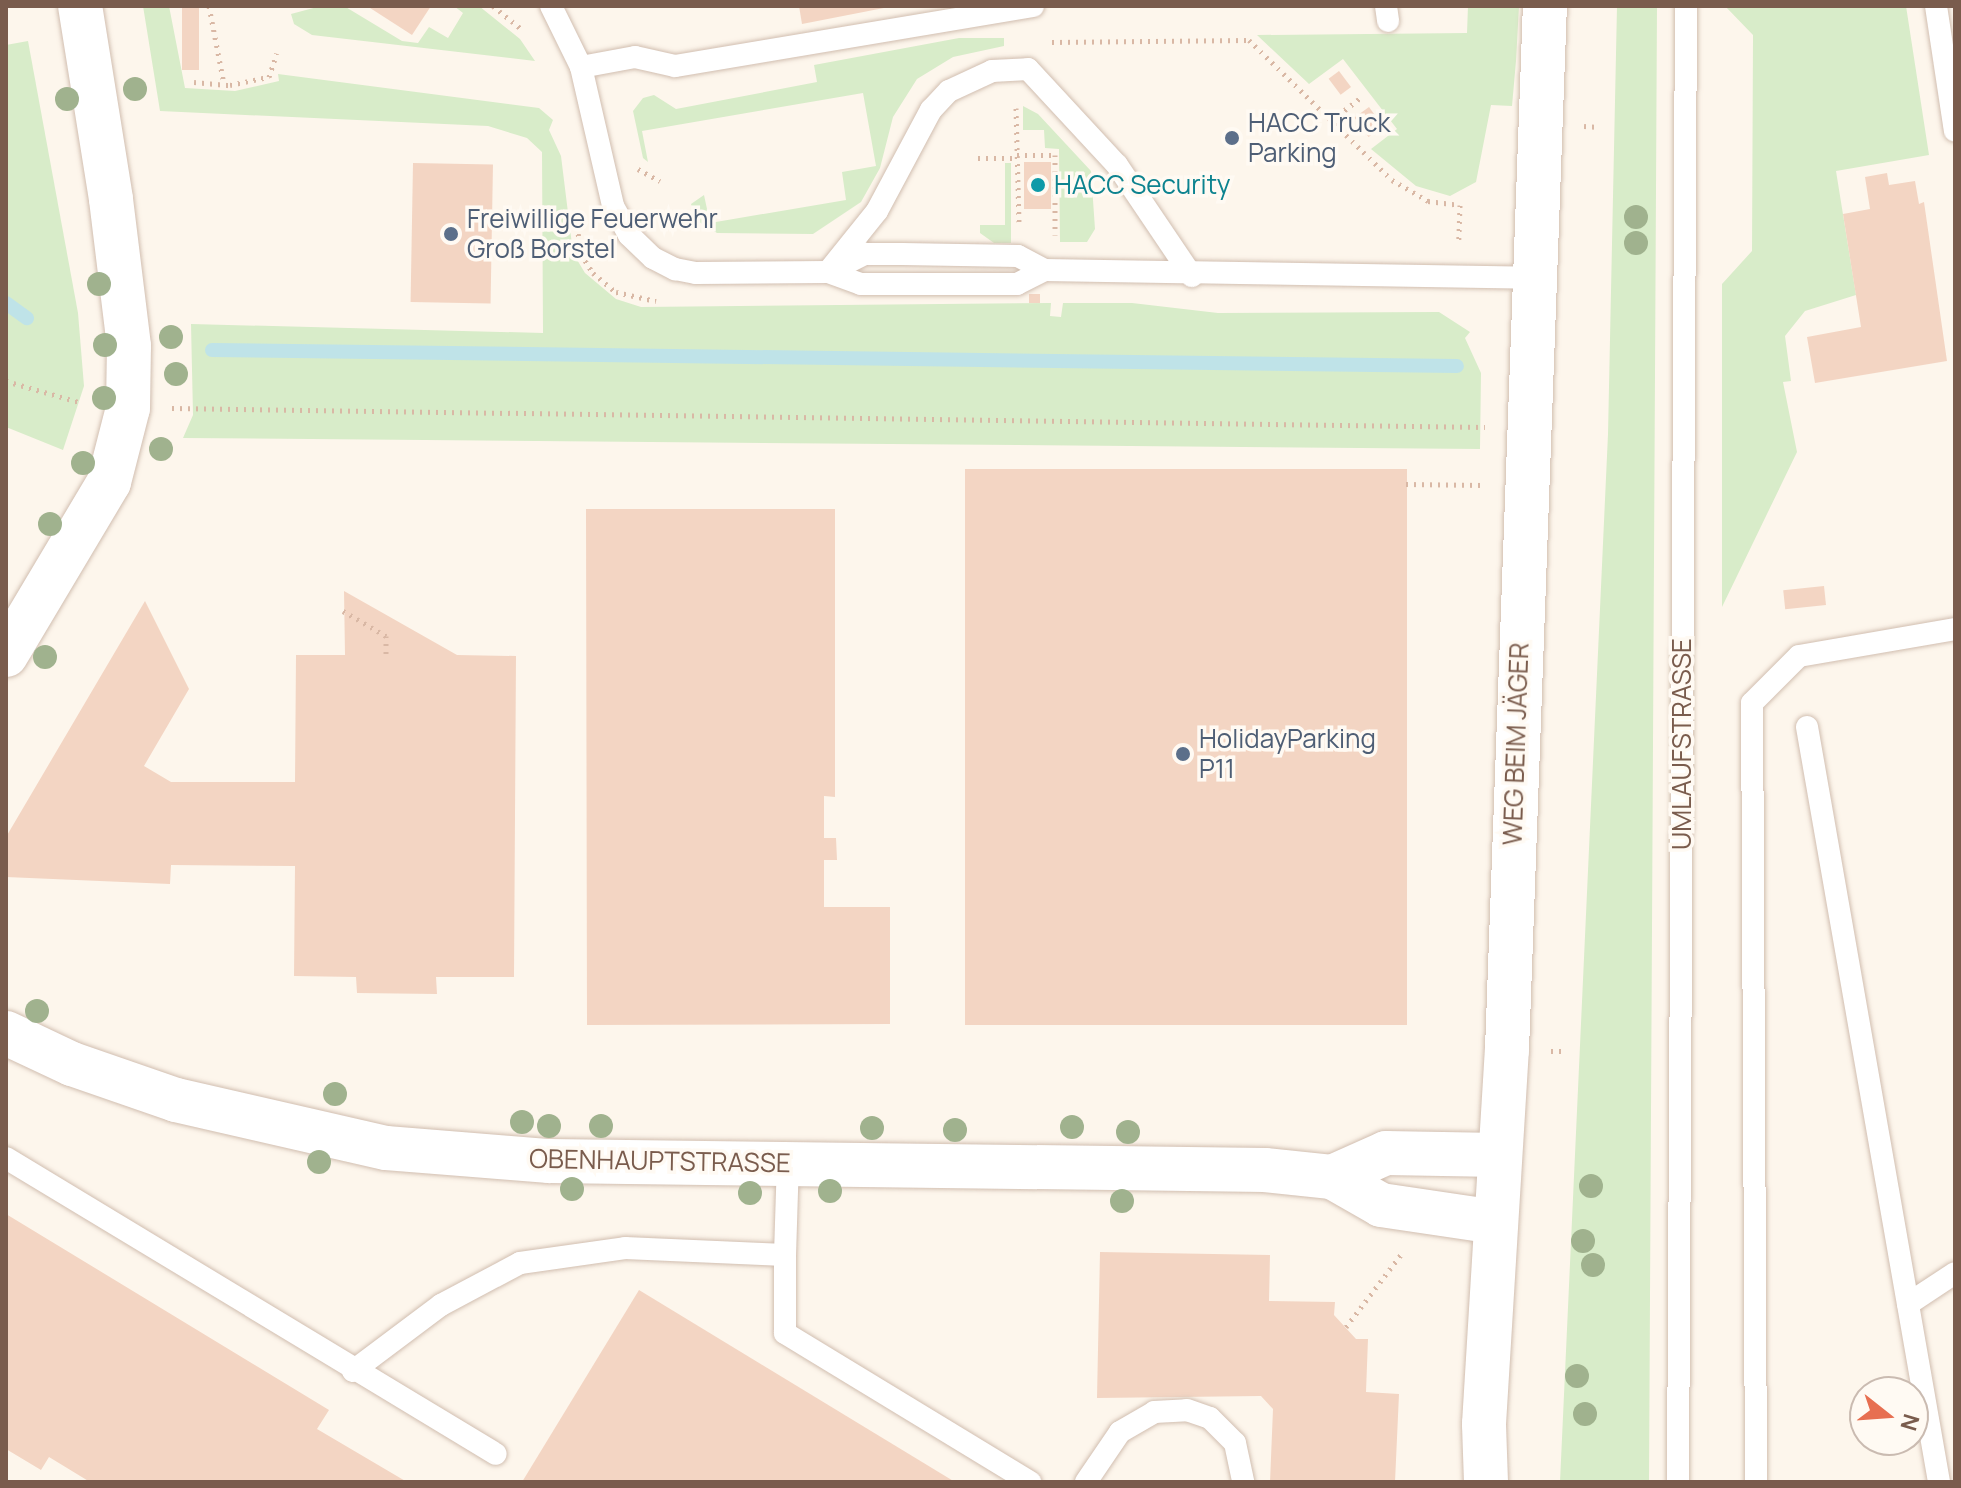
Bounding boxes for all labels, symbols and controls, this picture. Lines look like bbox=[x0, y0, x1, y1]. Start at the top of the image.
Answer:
place label: HACC Truck Parking bbox=[1248, 107, 1390, 168]
marker: HACC Truck Parking bbox=[1223, 129, 1241, 147]
place label: HACC Security bbox=[1054, 169, 1230, 201]
marker: HACC Security bbox=[1029, 176, 1047, 194]
place label: Freiwillige Feuerwehr Groß Borstel bbox=[467, 203, 718, 264]
marker: Freiwillige Feuerwehr Groß Borstel bbox=[442, 225, 460, 243]
street label: UMLAUFSTRASSE bbox=[1666, 638, 1698, 850]
street label: WEG BEIM JÄGER bbox=[1497, 642, 1535, 846]
place label: HolidayParking P11 bbox=[1199, 723, 1376, 784]
marker: HolidayParking P11 bbox=[1174, 745, 1192, 763]
street label: OBENHAUPTSTRASSE bbox=[529, 1143, 791, 1179]
north arrow bbox=[1849, 1376, 1929, 1456]
text: N bbox=[1893, 1410, 1927, 1434]

